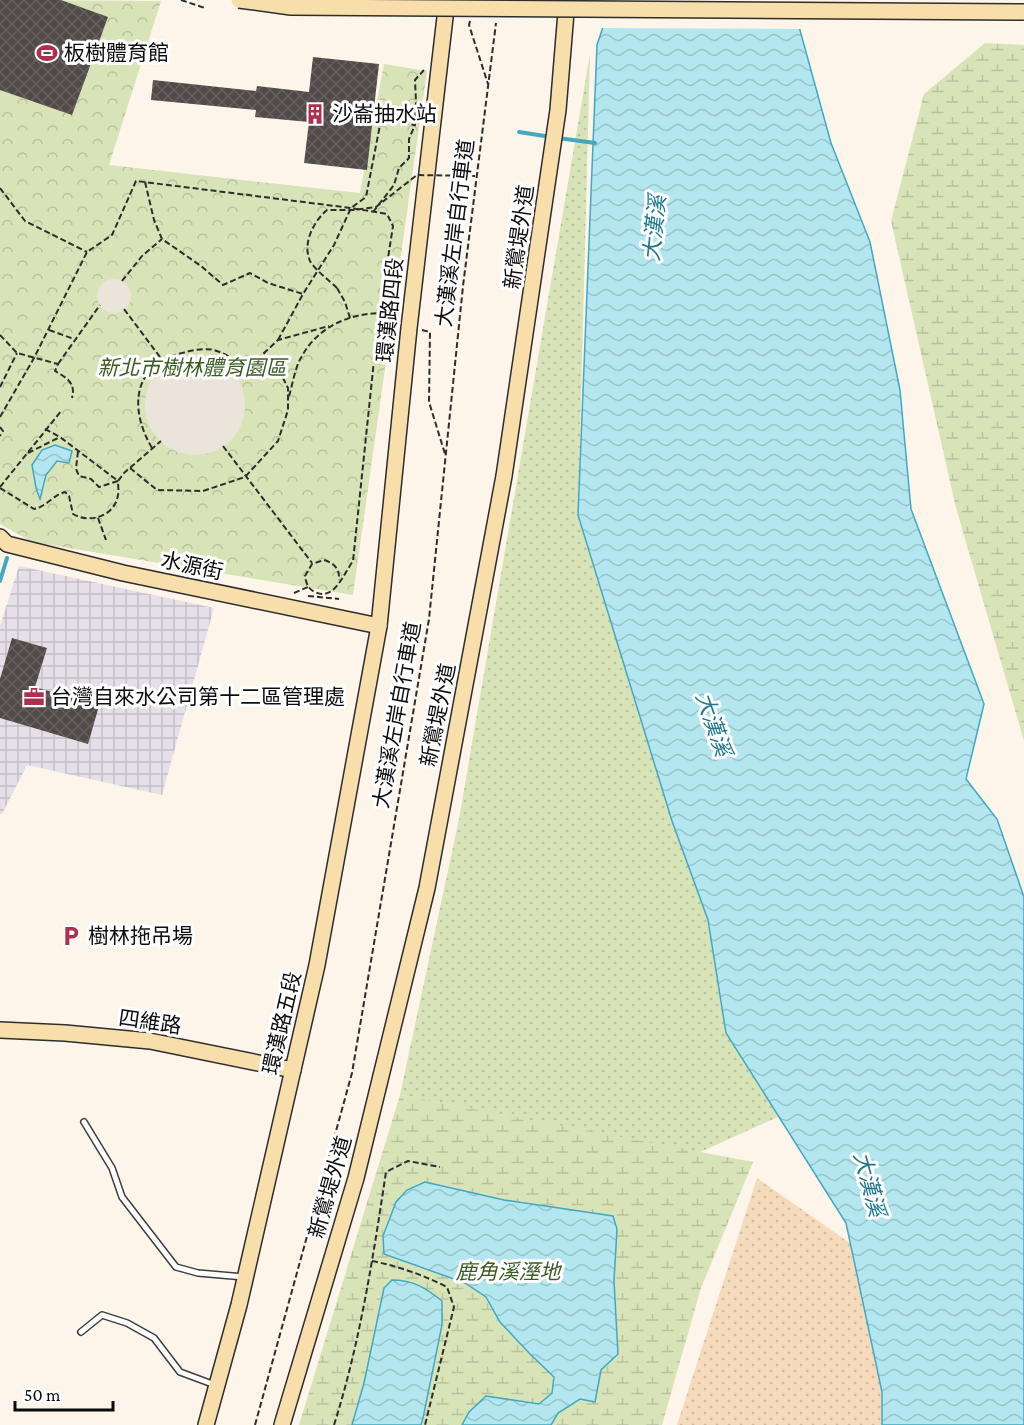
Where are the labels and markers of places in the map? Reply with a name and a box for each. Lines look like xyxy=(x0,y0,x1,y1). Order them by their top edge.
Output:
sports icon: 板樹體育館 xyxy=(35,41,59,65)
place label: 板樹體育館 xyxy=(64,41,169,65)
building icon: 沙崙抽水站 xyxy=(303,102,327,126)
place label: 沙崙抽水站 xyxy=(332,102,437,126)
office icon: 台灣自來水公司第十二區管理處 xyxy=(22,685,46,709)
place label: 台灣自來水公司第十二區管理處 xyxy=(51,685,345,709)
parking icon: 樹林拖吊場 xyxy=(59,924,83,948)
place label: 樹林拖吊場 xyxy=(88,924,193,948)

